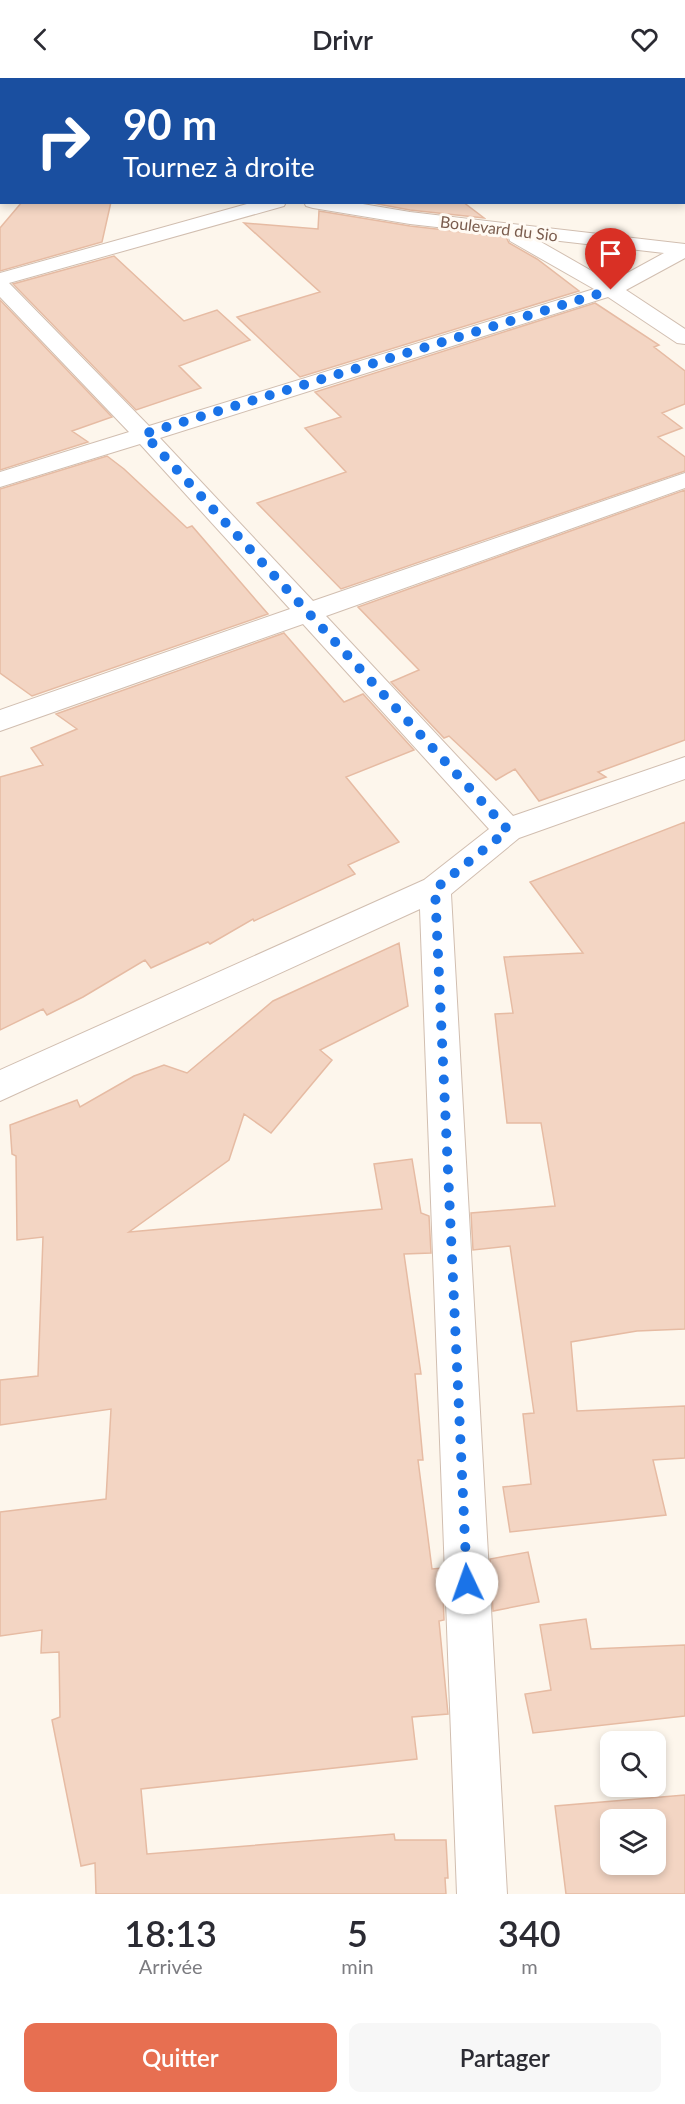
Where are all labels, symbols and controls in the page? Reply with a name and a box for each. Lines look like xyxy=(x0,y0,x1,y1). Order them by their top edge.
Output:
icon: back xyxy=(24,23,57,56)
text: Drivr xyxy=(312,23,373,56)
icon: heart xyxy=(628,23,661,56)
text: 90 m xyxy=(123,99,217,149)
icon: right xyxy=(24,102,102,180)
text: Tournez à droite xyxy=(123,150,315,183)
street label: Boulevard du Sio xyxy=(439,211,559,245)
pin xyxy=(585,228,636,290)
icon: arrive xyxy=(594,237,627,270)
position arrow xyxy=(435,1551,499,1615)
map controls xyxy=(600,1731,666,1875)
button: search xyxy=(600,1731,666,1797)
button: layers xyxy=(600,1809,666,1875)
text: 18:13 xyxy=(124,1911,217,1955)
text: 5 xyxy=(347,1911,368,1955)
text: 340 xyxy=(498,1911,561,1955)
text: Arrivée xyxy=(139,1954,203,1978)
text: min xyxy=(341,1954,374,1978)
text: m xyxy=(521,1954,538,1978)
button: Quitter xyxy=(24,2023,337,2092)
button: Partager xyxy=(349,2023,661,2092)

